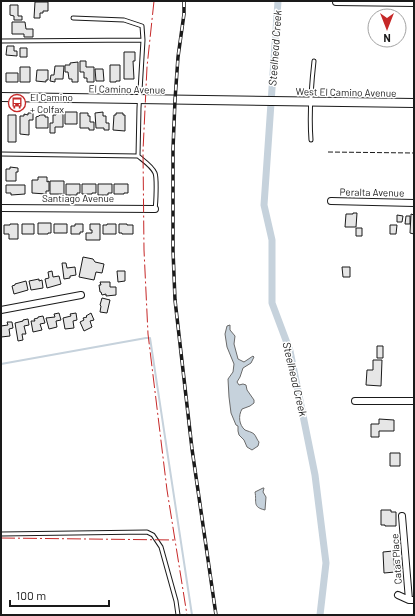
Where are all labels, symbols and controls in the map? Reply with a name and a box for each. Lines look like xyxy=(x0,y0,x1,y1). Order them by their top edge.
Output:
north arrow xyxy=(367,8,407,48)
water label: Steelhead Creek xyxy=(265,9,284,86)
text: N xyxy=(383,32,391,45)
street label: El Camino Avenue xyxy=(88,82,166,96)
street label: West El Camino Avenue xyxy=(295,85,397,99)
place label: El Camino + Colfax xyxy=(30,91,73,115)
bus stop icon: El Camino + Colfax xyxy=(7,93,27,113)
street label: Peralta Avenue xyxy=(340,185,404,199)
street label: Santiago Avenue xyxy=(42,192,114,204)
water label: Steelhead Creek xyxy=(281,340,311,418)
street label: Catas Place xyxy=(388,533,404,585)
scale bar xyxy=(10,582,109,608)
text: 100 m xyxy=(16,588,46,602)

